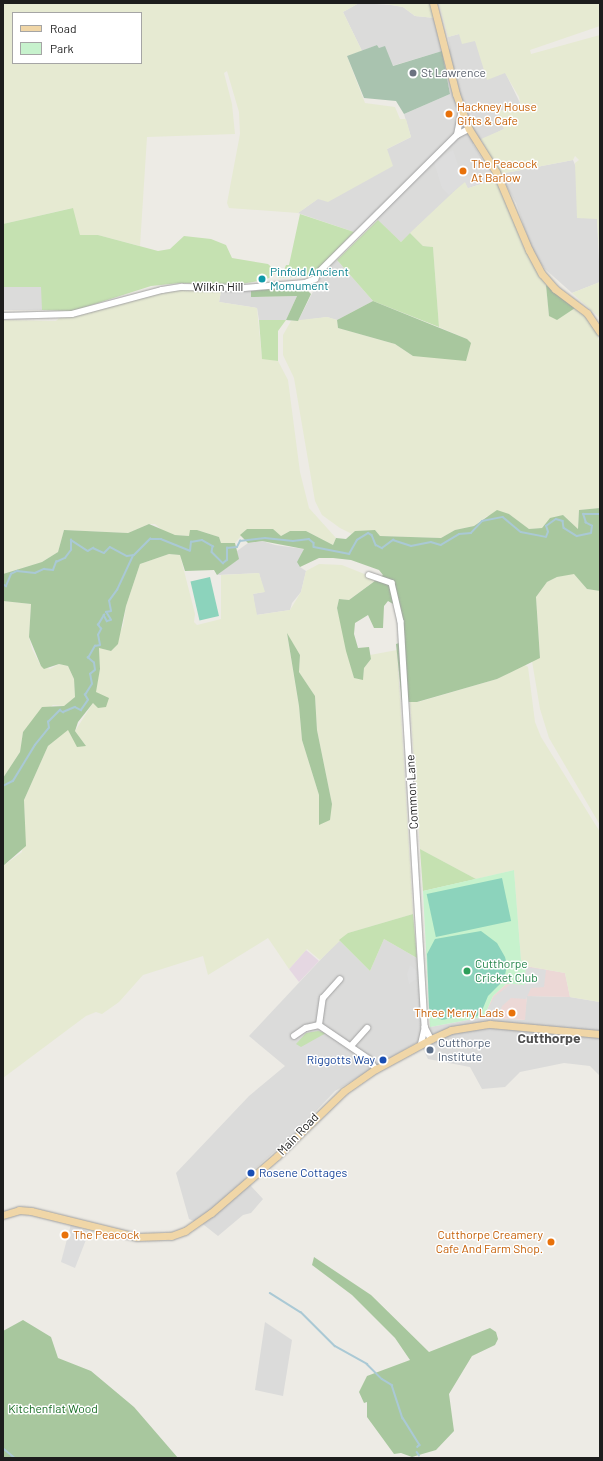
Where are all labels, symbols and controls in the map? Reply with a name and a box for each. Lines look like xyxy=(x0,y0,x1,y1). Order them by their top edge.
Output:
legend xyxy=(12,12,142,64)
text: Road xyxy=(50,21,77,35)
text: Park xyxy=(50,41,74,55)
place label: St Lawrence xyxy=(421,66,486,80)
marker: St Lawrence xyxy=(408,68,418,78)
place label: Hackney House Gifts & Cafe xyxy=(457,100,537,128)
marker: Hackney House Gifts & Cafe xyxy=(444,109,454,119)
place label: The Peacock At Barlow xyxy=(471,157,537,185)
marker: The Peacock At Barlow xyxy=(458,166,468,176)
place label: Pinfold Ancient Momument xyxy=(270,265,349,293)
marker: Pinfold Ancient Momument xyxy=(257,274,267,284)
street label: Wilkin Hill xyxy=(193,280,243,294)
street label: Common Lane xyxy=(403,754,421,830)
place label: Cutthorpe Cricket Club xyxy=(475,957,538,985)
marker: Cutthorpe Cricket Club xyxy=(462,966,472,976)
place label: Three Merry Lads xyxy=(414,1006,504,1020)
marker: Three Merry Lads xyxy=(507,1008,517,1018)
district label: Cutthorpe xyxy=(517,1030,581,1046)
place label: Cutthorpe Institute xyxy=(438,1036,491,1064)
marker: Cutthorpe Institute xyxy=(425,1045,435,1055)
place label: Riggotts Way xyxy=(307,1053,375,1067)
marker: Riggotts Way xyxy=(378,1055,388,1065)
street label: Main Road xyxy=(274,1110,322,1158)
place label: Rosene Cottages xyxy=(259,1166,347,1180)
marker: Rosene Cottages xyxy=(246,1168,256,1178)
place label: The Peacock xyxy=(73,1228,139,1242)
place label: Cutthorpe Creamery Cafe And Farm Shop. xyxy=(436,1228,543,1256)
marker: The Peacock xyxy=(60,1230,70,1240)
marker: Cutthorpe Creamery Cafe And Farm Shop. xyxy=(546,1237,556,1247)
park label: Kitchenflat Wood xyxy=(8,1402,98,1416)

